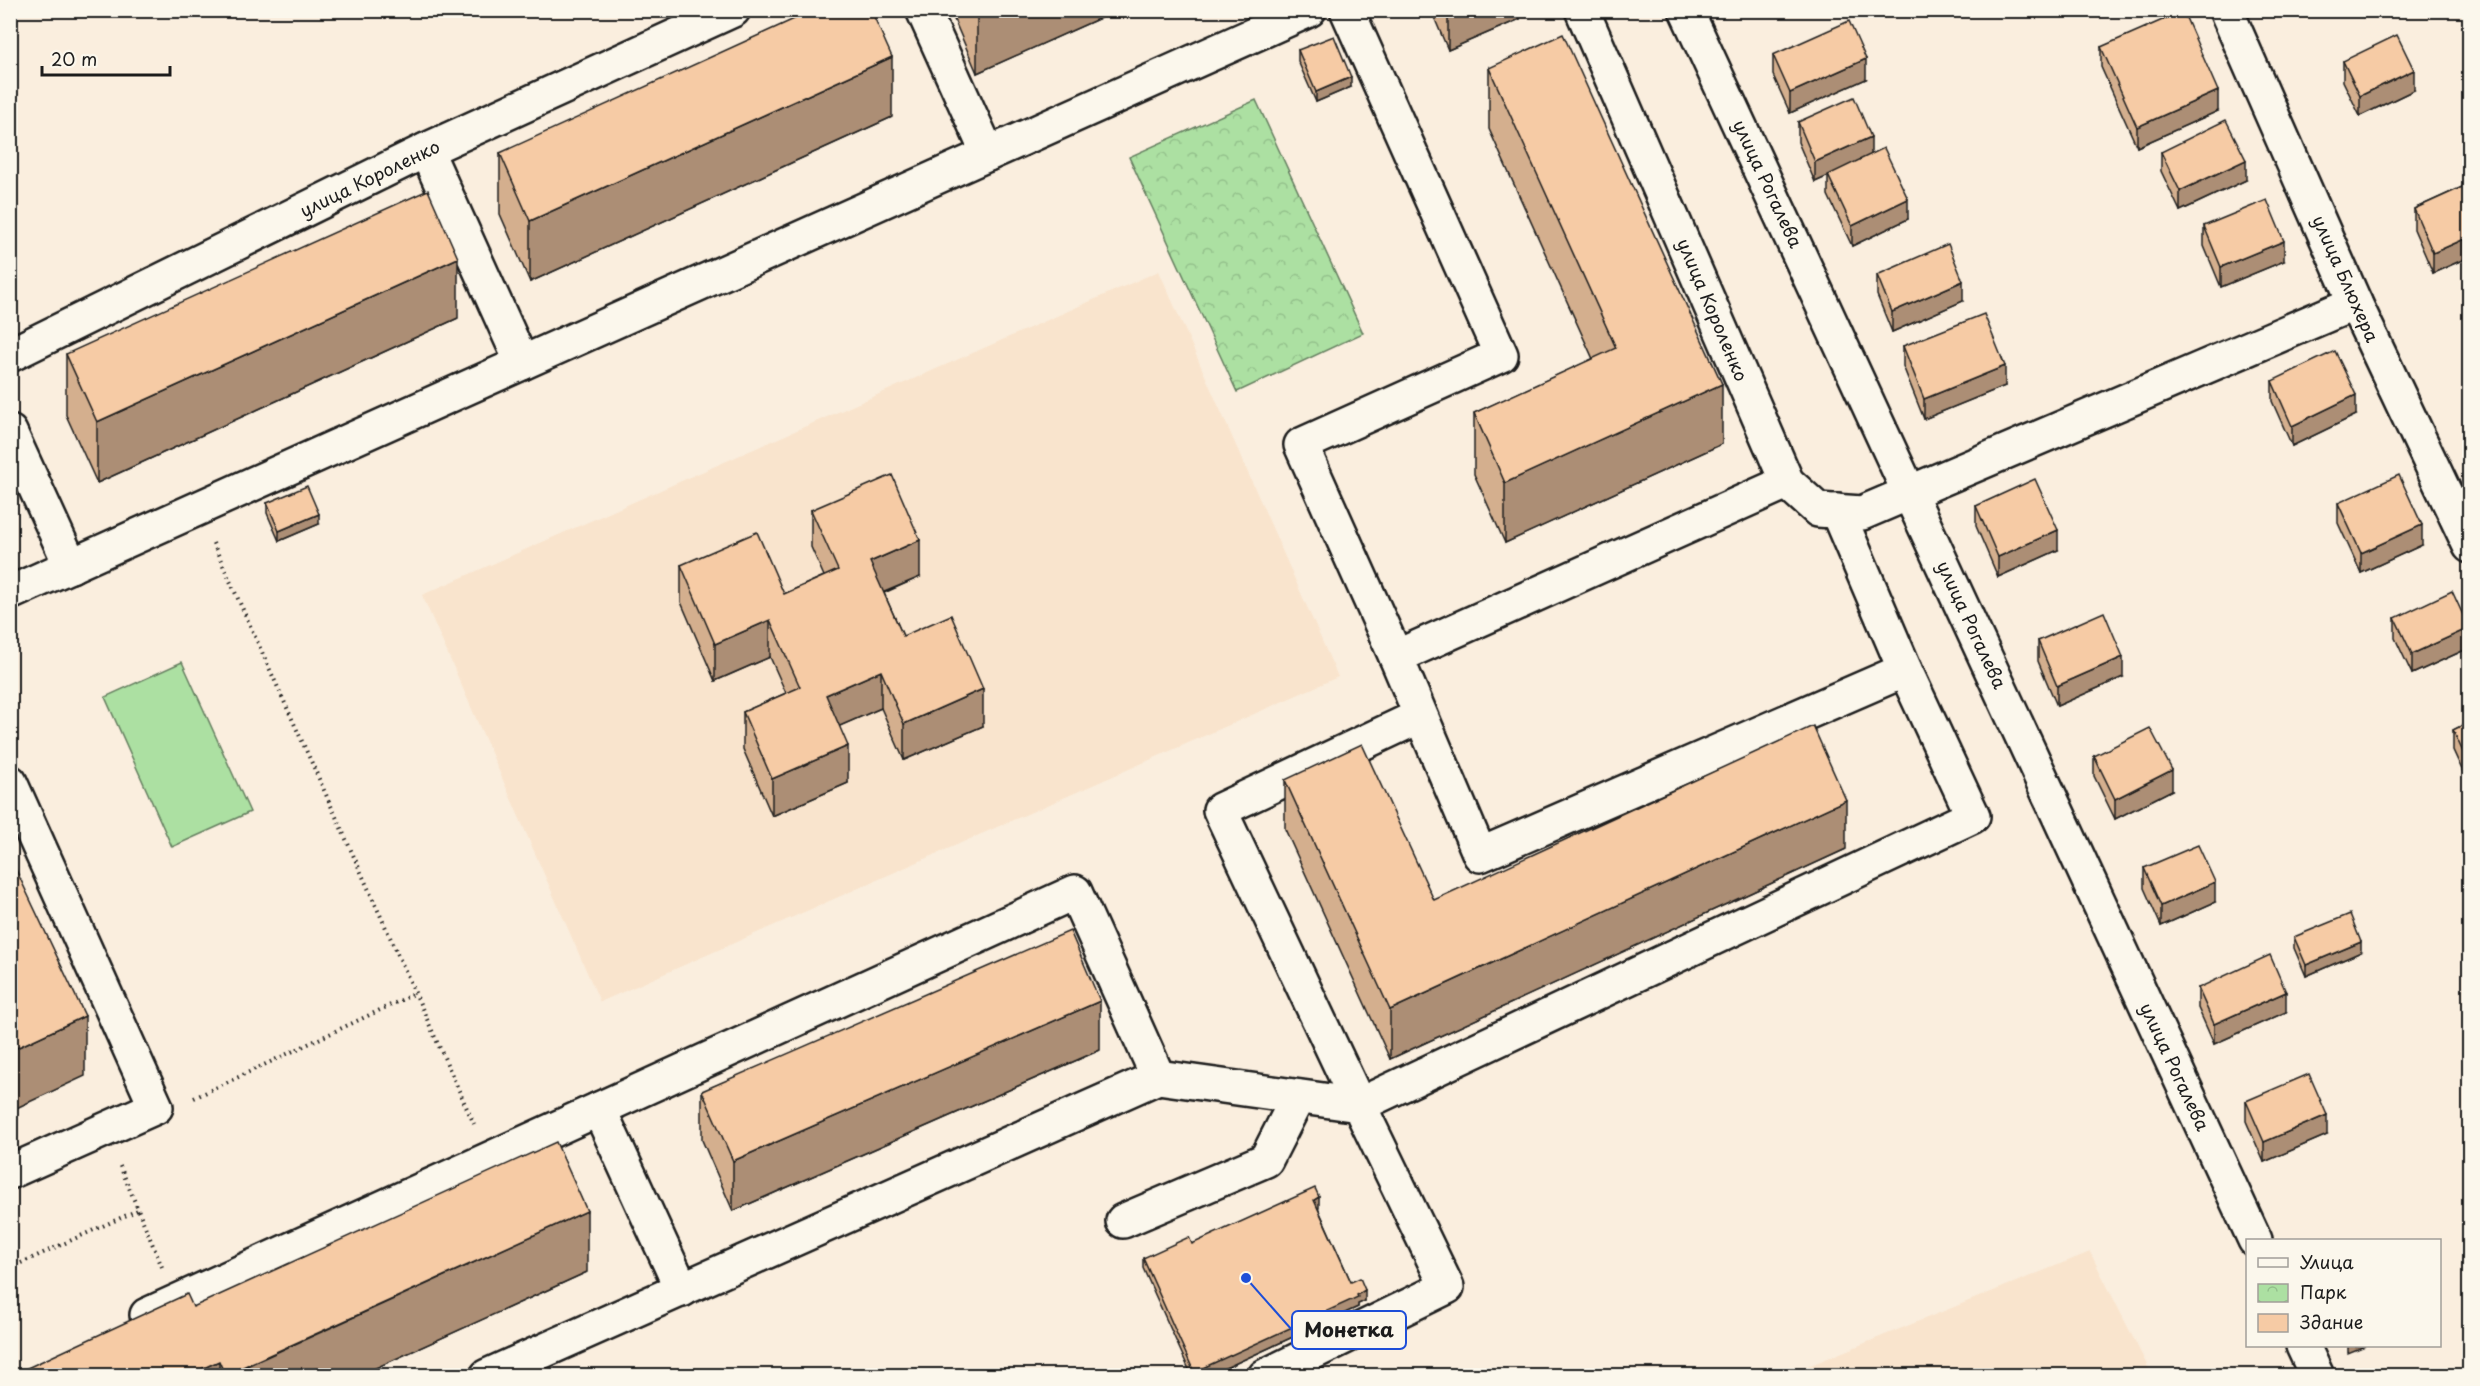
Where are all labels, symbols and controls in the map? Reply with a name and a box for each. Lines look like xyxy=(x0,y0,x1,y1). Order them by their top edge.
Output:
scale bar xyxy=(42,39,170,77)
text: 20 m xyxy=(51,45,97,72)
street label: улица Рогалева xyxy=(1727,115,1810,253)
street label: улица Короленко xyxy=(295,132,444,223)
street label: улица Блюхера xyxy=(2306,211,2387,347)
street label: улица Короленко xyxy=(1671,234,1756,385)
street label: улица Рогалева xyxy=(1931,556,2014,694)
street label: улица Рогалева xyxy=(2134,998,2217,1136)
legend xyxy=(2246,1239,2441,1347)
text: Улица xyxy=(2300,1248,2354,1275)
text: Парк xyxy=(2300,1278,2347,1305)
text: Здание xyxy=(2300,1308,2363,1335)
callout: Монетка xyxy=(1292,1311,1406,1349)
text: Монетка xyxy=(1304,1314,1394,1344)

